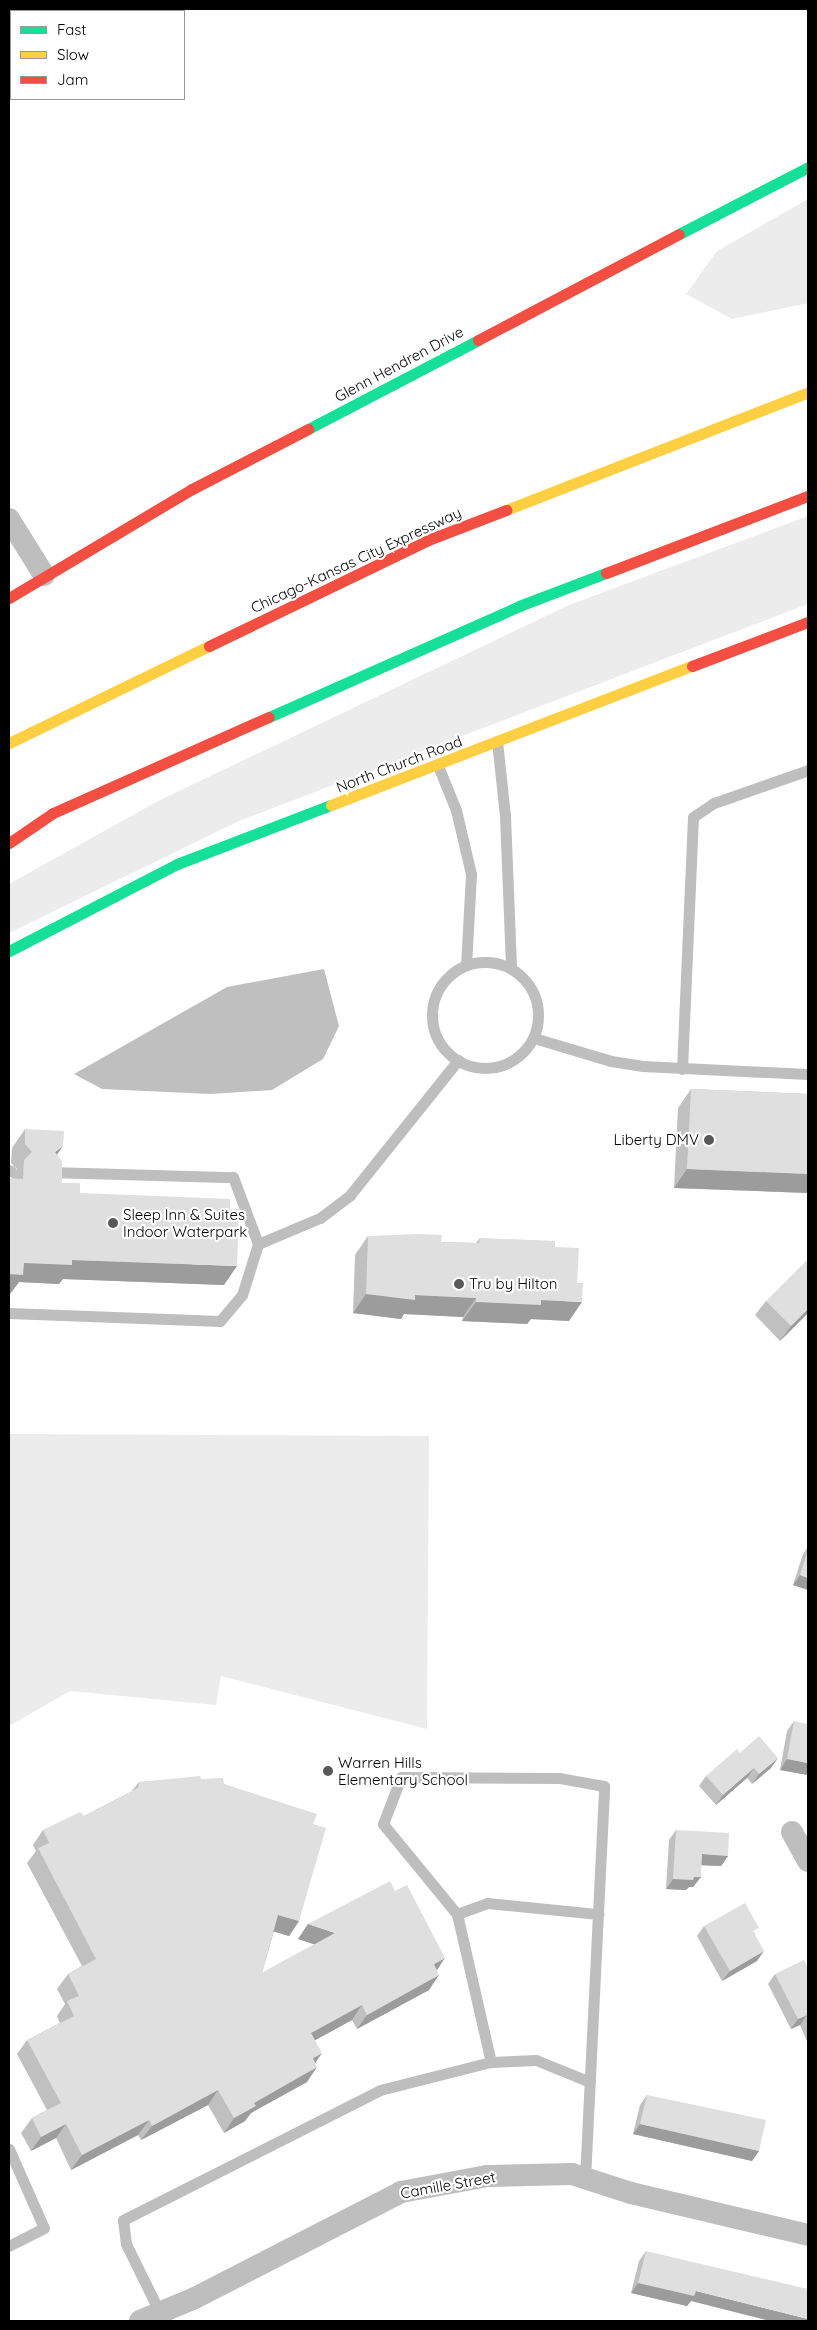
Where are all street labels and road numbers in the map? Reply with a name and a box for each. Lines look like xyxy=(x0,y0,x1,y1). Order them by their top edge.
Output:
street label: Glenn Hendren Drive xyxy=(331,322,467,406)
street label: Chicago-Kansas City Expressway xyxy=(248,503,464,617)
street label: North Church Road xyxy=(334,732,464,796)
street label: Camille Street xyxy=(399,2168,497,2202)

